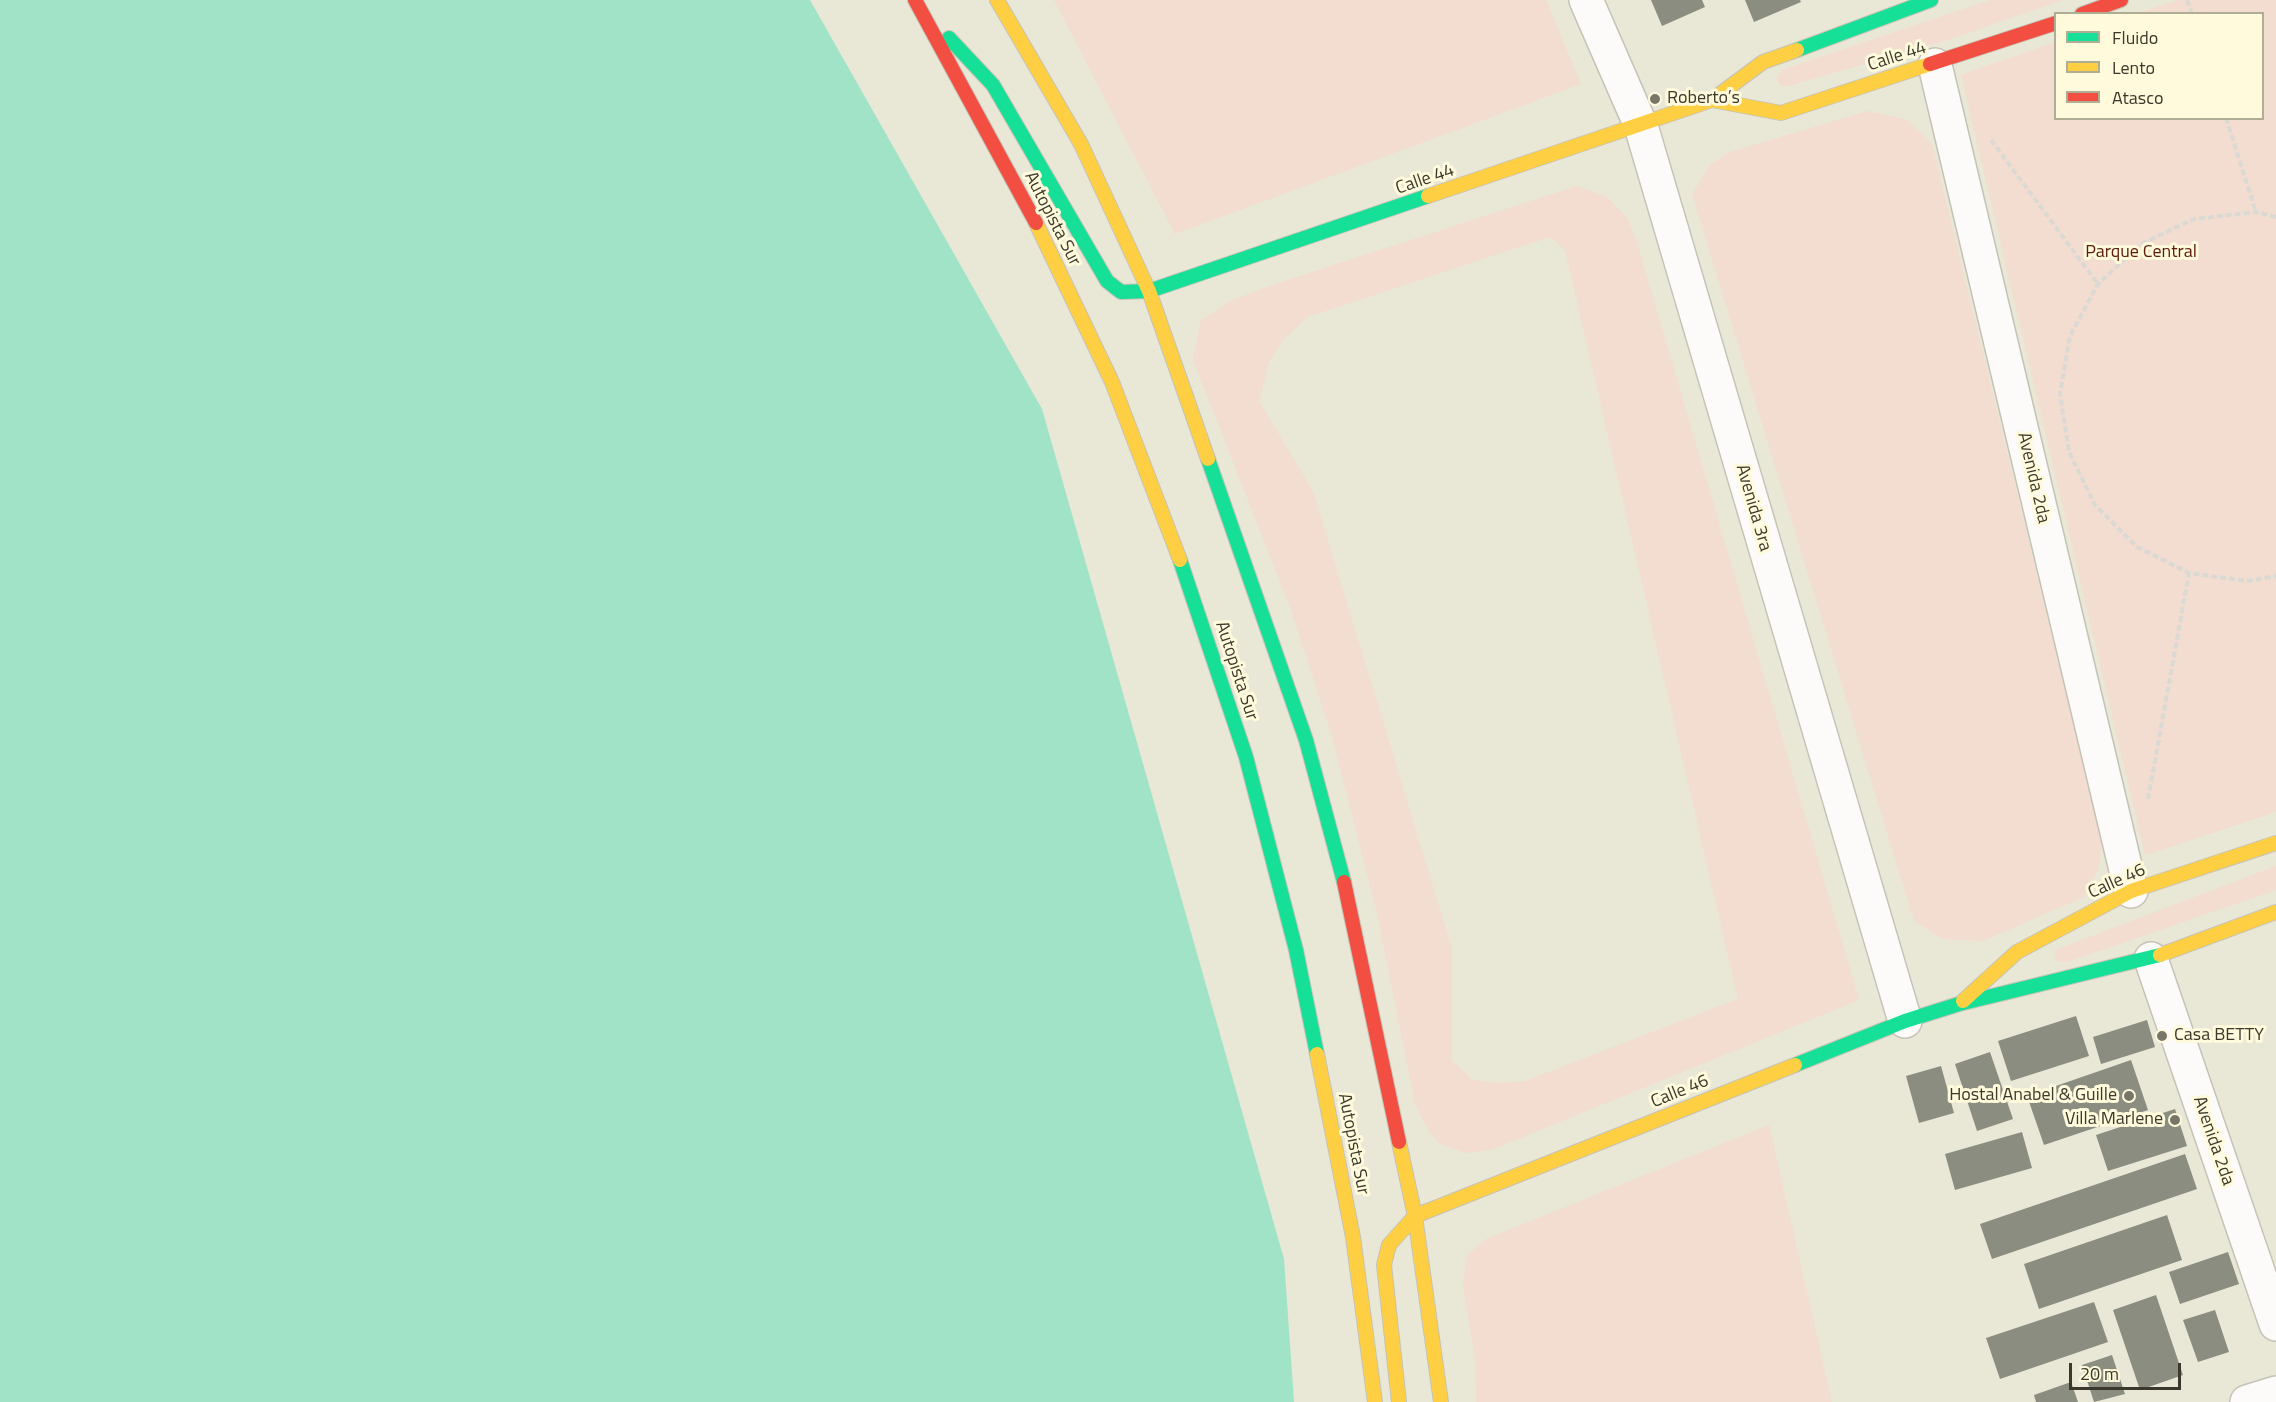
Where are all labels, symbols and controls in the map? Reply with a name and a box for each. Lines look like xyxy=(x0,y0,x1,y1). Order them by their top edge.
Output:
legend xyxy=(2054,12,2264,120)
text: Fluido xyxy=(2112,24,2158,51)
street label: Calle 44 xyxy=(1865,37,1929,77)
text: Lento xyxy=(2112,54,2155,81)
text: Atasco xyxy=(2112,84,2163,111)
place label: Roberto’s xyxy=(1667,88,1740,110)
marker: Roberto’s xyxy=(1648,92,1662,106)
street label: Calle 44 xyxy=(1393,160,1457,200)
street label: Autopista Sur xyxy=(1019,168,1085,270)
park label: Parque Central xyxy=(2085,242,2197,264)
street label: Avenida 2da xyxy=(2012,430,2054,526)
street label: Avenida 3ra xyxy=(1730,462,1776,554)
street label: Autopista Sur xyxy=(1210,619,1262,723)
street label: Calle 46 xyxy=(2085,860,2149,904)
place label: Casa BETTY xyxy=(2174,1025,2264,1047)
marker: Casa BETTY xyxy=(2155,1029,2169,1043)
street label: Calle 46 xyxy=(1648,1071,1712,1113)
place label: Hostal Anabel & Guille xyxy=(1949,1085,2117,1107)
marker: Hostal Anabel & Guille xyxy=(2122,1089,2136,1103)
street label: Autopista Sur xyxy=(1333,1092,1373,1196)
street label: Avenida 2da xyxy=(2188,1094,2238,1188)
place label: Villa Marlene xyxy=(2065,1109,2163,1131)
marker: Villa Marlene xyxy=(2168,1113,2182,1127)
scale bar xyxy=(2072,1351,2184,1389)
text: 20 m xyxy=(2080,1360,2119,1387)

